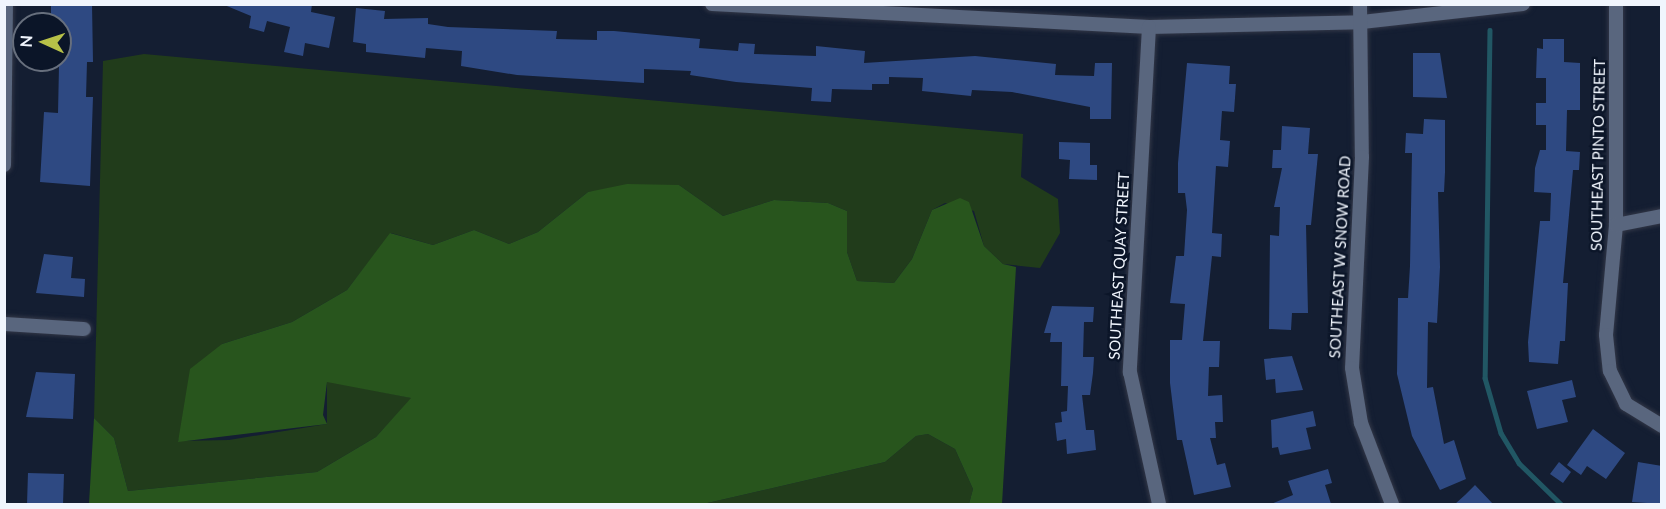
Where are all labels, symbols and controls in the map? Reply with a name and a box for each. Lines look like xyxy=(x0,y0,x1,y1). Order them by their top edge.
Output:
north arrow xyxy=(12,12,72,72)
text: N xyxy=(16,34,35,48)
street label: SOUTHEAST PINTO STREET xyxy=(1587,59,1609,251)
street label: SOUTHEAST W SNOW ROAD xyxy=(1326,155,1354,359)
street label: SOUTHEAST QUAY STREET xyxy=(1105,171,1133,361)

